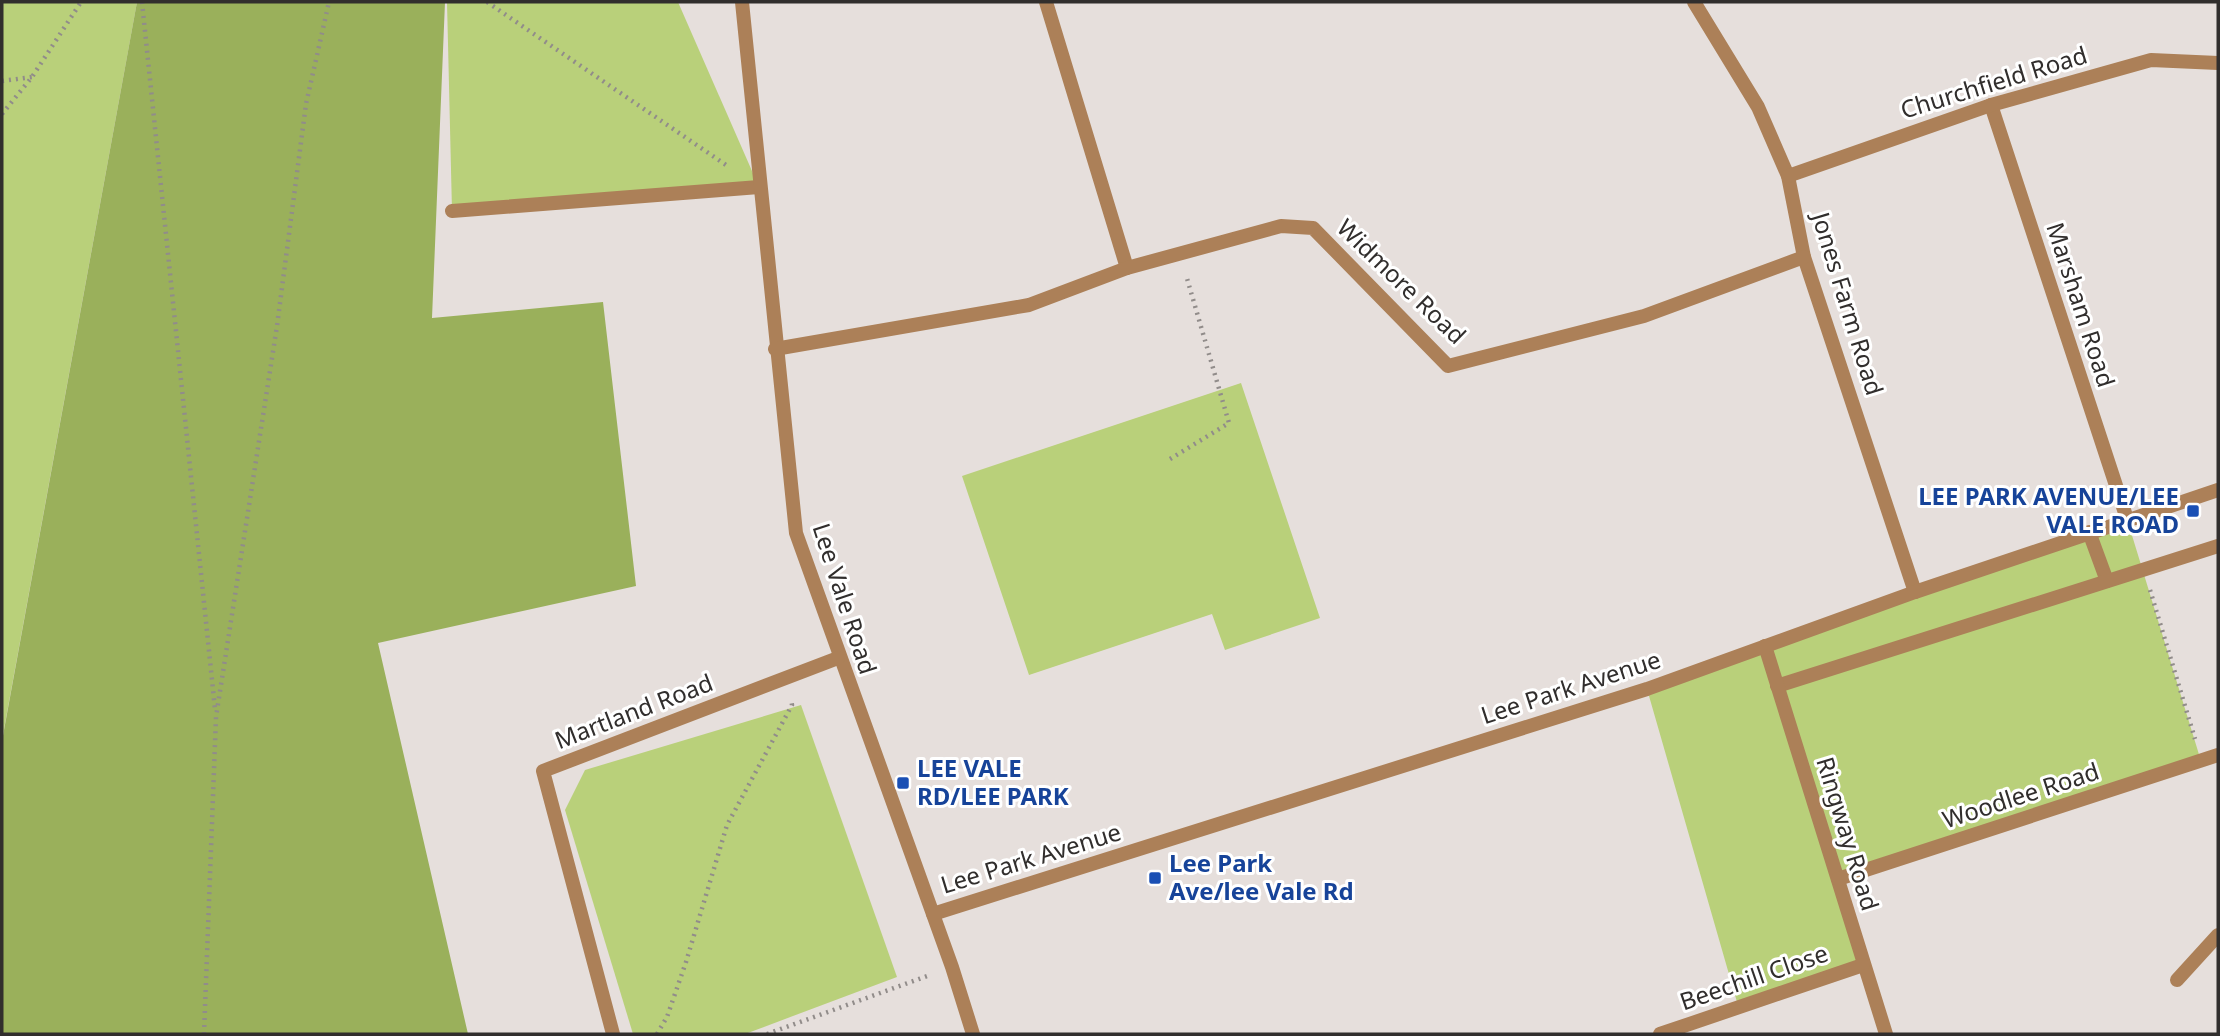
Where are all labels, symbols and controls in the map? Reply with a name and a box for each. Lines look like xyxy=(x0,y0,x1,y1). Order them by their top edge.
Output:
street label: Churchfield Road xyxy=(1896,38,2091,126)
street label: Jones Farm Road xyxy=(1804,206,1892,399)
street label: Widmore Road xyxy=(1330,211,1474,351)
street label: Marsham Road xyxy=(2039,218,2124,391)
place label: LEE PARK AVENUE/LEE VALE ROAD xyxy=(1918,479,2179,540)
marker: LEE PARK AVENUE/LEE VALE ROAD xyxy=(2185,503,2201,519)
street label: Lee Vale Road xyxy=(805,519,885,678)
street label: Lee Park Avenue xyxy=(1476,642,1665,731)
street label: Martland Road xyxy=(550,665,717,756)
place label: LEE VALE RD/LEE PARK xyxy=(917,751,1069,812)
street label: Ringway Road xyxy=(1809,753,1887,915)
street label: Woodlee Road xyxy=(1938,754,2103,835)
marker: LEE VALE RD/LEE PARK xyxy=(895,775,911,791)
street label: Lee Park Avenue xyxy=(936,814,1125,901)
place label: Lee Park Ave/lee Vale Rd xyxy=(1169,846,1354,907)
marker: Lee Park Ave/lee Vale Rd xyxy=(1147,870,1163,886)
street label: Beechill Close xyxy=(1675,936,1832,1017)

